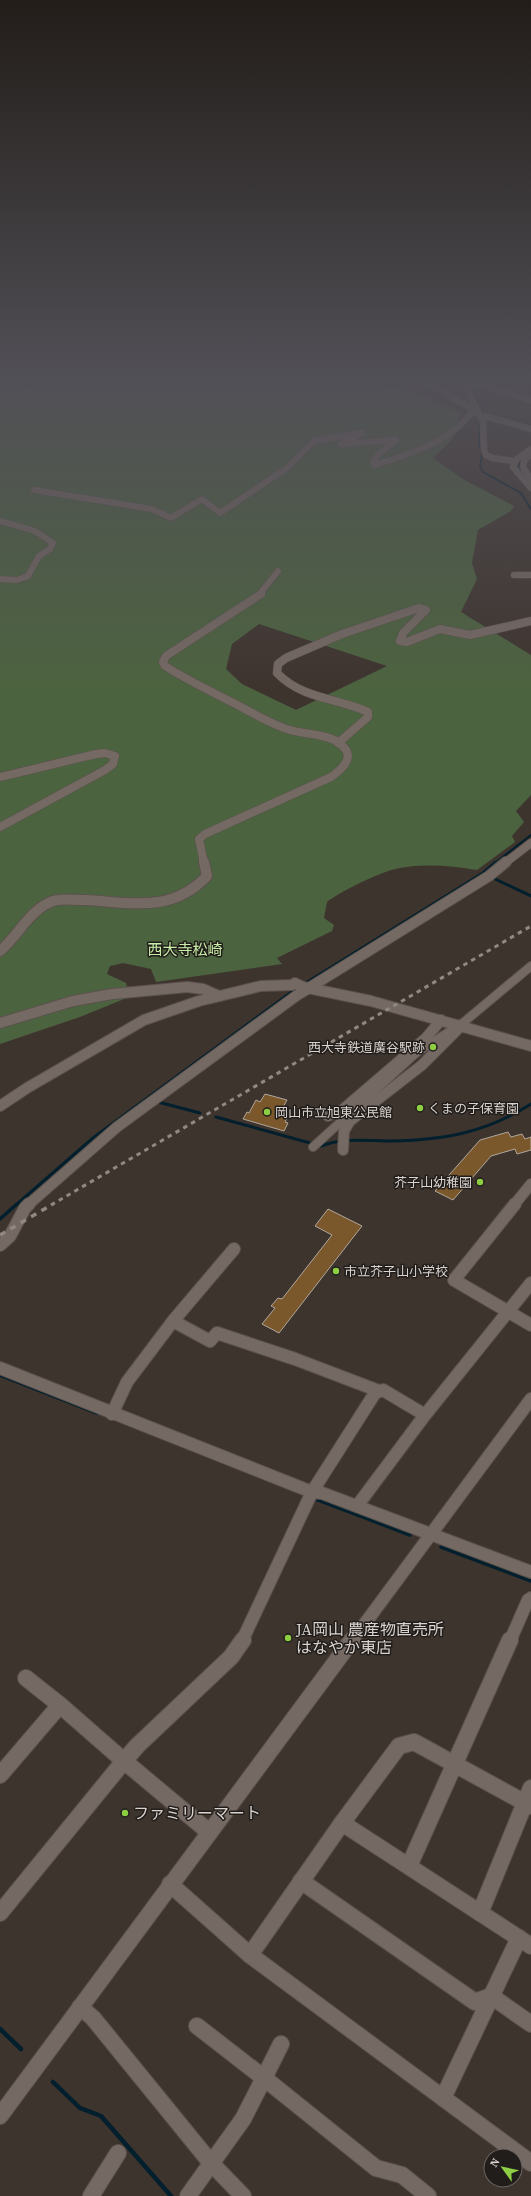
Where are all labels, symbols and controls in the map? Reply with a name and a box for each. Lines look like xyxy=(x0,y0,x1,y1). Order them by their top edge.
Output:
district label: 西大寺松崎 xyxy=(147,939,223,960)
place label: 西大寺鉄道廣谷駅跡 xyxy=(308,1039,425,1056)
marker: 西大寺鉄道廣谷駅跡 xyxy=(428,1042,438,1052)
place label: くまの子保育園 xyxy=(428,1100,519,1117)
marker: くまの子保育園 xyxy=(415,1103,425,1113)
place label: 岡山市立旭東公民館 xyxy=(275,1104,392,1121)
marker: 岡山市立旭東公民館 xyxy=(262,1107,272,1117)
place label: 芥子山幼稚園 xyxy=(394,1174,472,1191)
marker: 芥子山幼稚園 xyxy=(475,1177,485,1187)
place label: 市立芥子山小学校 xyxy=(344,1263,448,1280)
marker: 市立芥子山小学校 xyxy=(331,1266,341,1276)
place label: JA岡山 農産物直売所 はなやか東店 xyxy=(295,1618,444,1658)
marker: JA岡山 農産物直売所 はなやか東店 xyxy=(283,1633,293,1643)
place label: ファミリーマート xyxy=(133,1802,261,1824)
marker: ファミリーマート xyxy=(120,1808,130,1818)
north arrow xyxy=(483,2148,523,2188)
text: N xyxy=(487,2155,504,2170)

